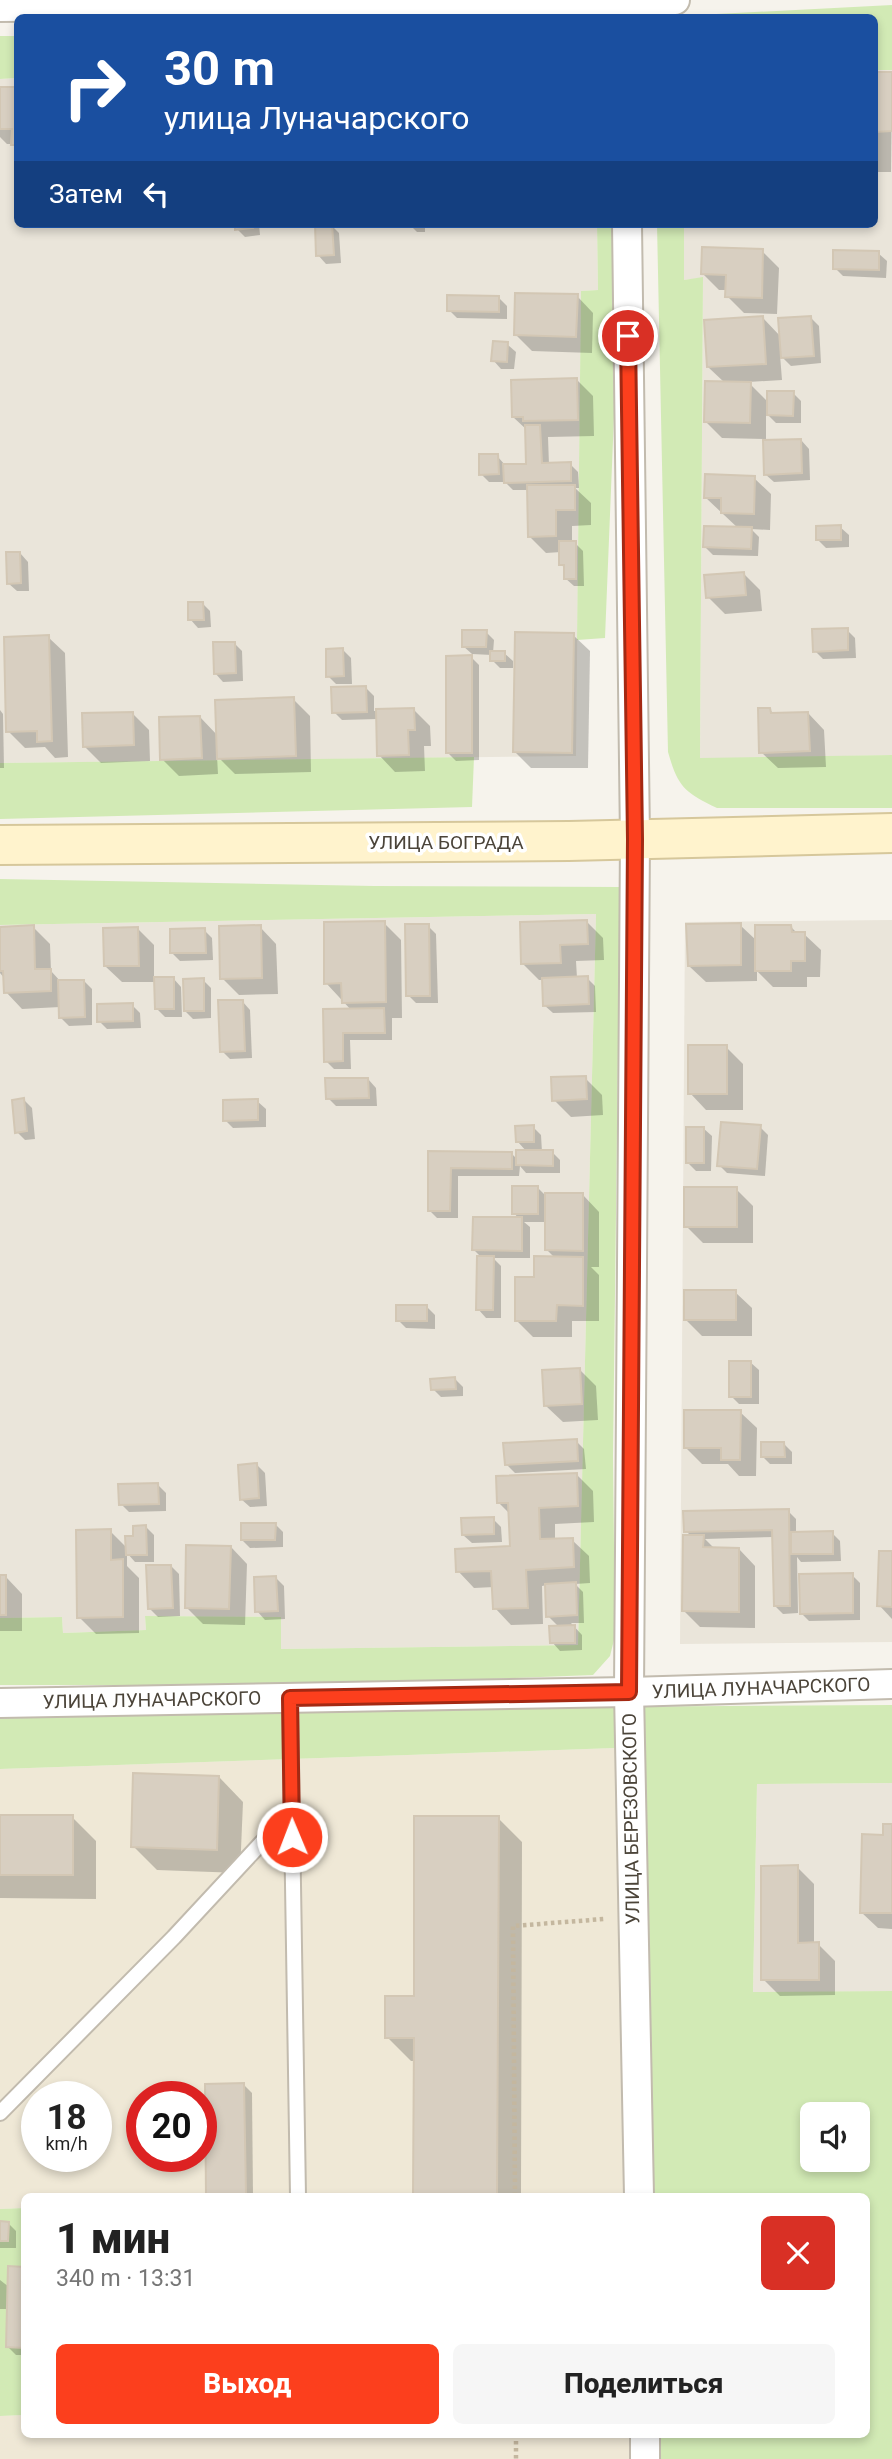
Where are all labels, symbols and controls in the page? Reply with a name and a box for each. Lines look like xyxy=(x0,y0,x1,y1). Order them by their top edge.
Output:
text: 30 m xyxy=(164,40,275,97)
icon: right xyxy=(49,42,140,133)
text: улица Луначарского xyxy=(164,99,470,137)
icon: left xyxy=(137,175,175,213)
text: Затем xyxy=(49,179,123,209)
pin xyxy=(598,306,658,366)
icon: arrive xyxy=(609,317,647,355)
street label: УЛИЦА БОГРАДА xyxy=(368,831,524,854)
street label: УЛИЦА ЛУНАЧАРСКОГО xyxy=(651,1673,871,1703)
street label: УЛИЦА ЛУНАЧАРСКОГО xyxy=(43,1687,261,1713)
street label: УЛИЦА БЕРЕЗОВСКОГО xyxy=(618,1713,644,1925)
position arrow xyxy=(255,1800,329,1874)
speed limit sign: 20 xyxy=(126,2081,217,2172)
text: 18 xyxy=(46,2097,87,2138)
map controls xyxy=(800,2102,870,2172)
button: sound xyxy=(800,2102,870,2172)
text: km/h xyxy=(45,2133,88,2154)
text: 1 мин xyxy=(56,2214,170,2263)
button: close xyxy=(761,2216,835,2290)
text: 340 m · 13:31 xyxy=(56,2265,195,2292)
button: Выход xyxy=(56,2344,439,2424)
button: Поделиться xyxy=(453,2344,835,2424)

